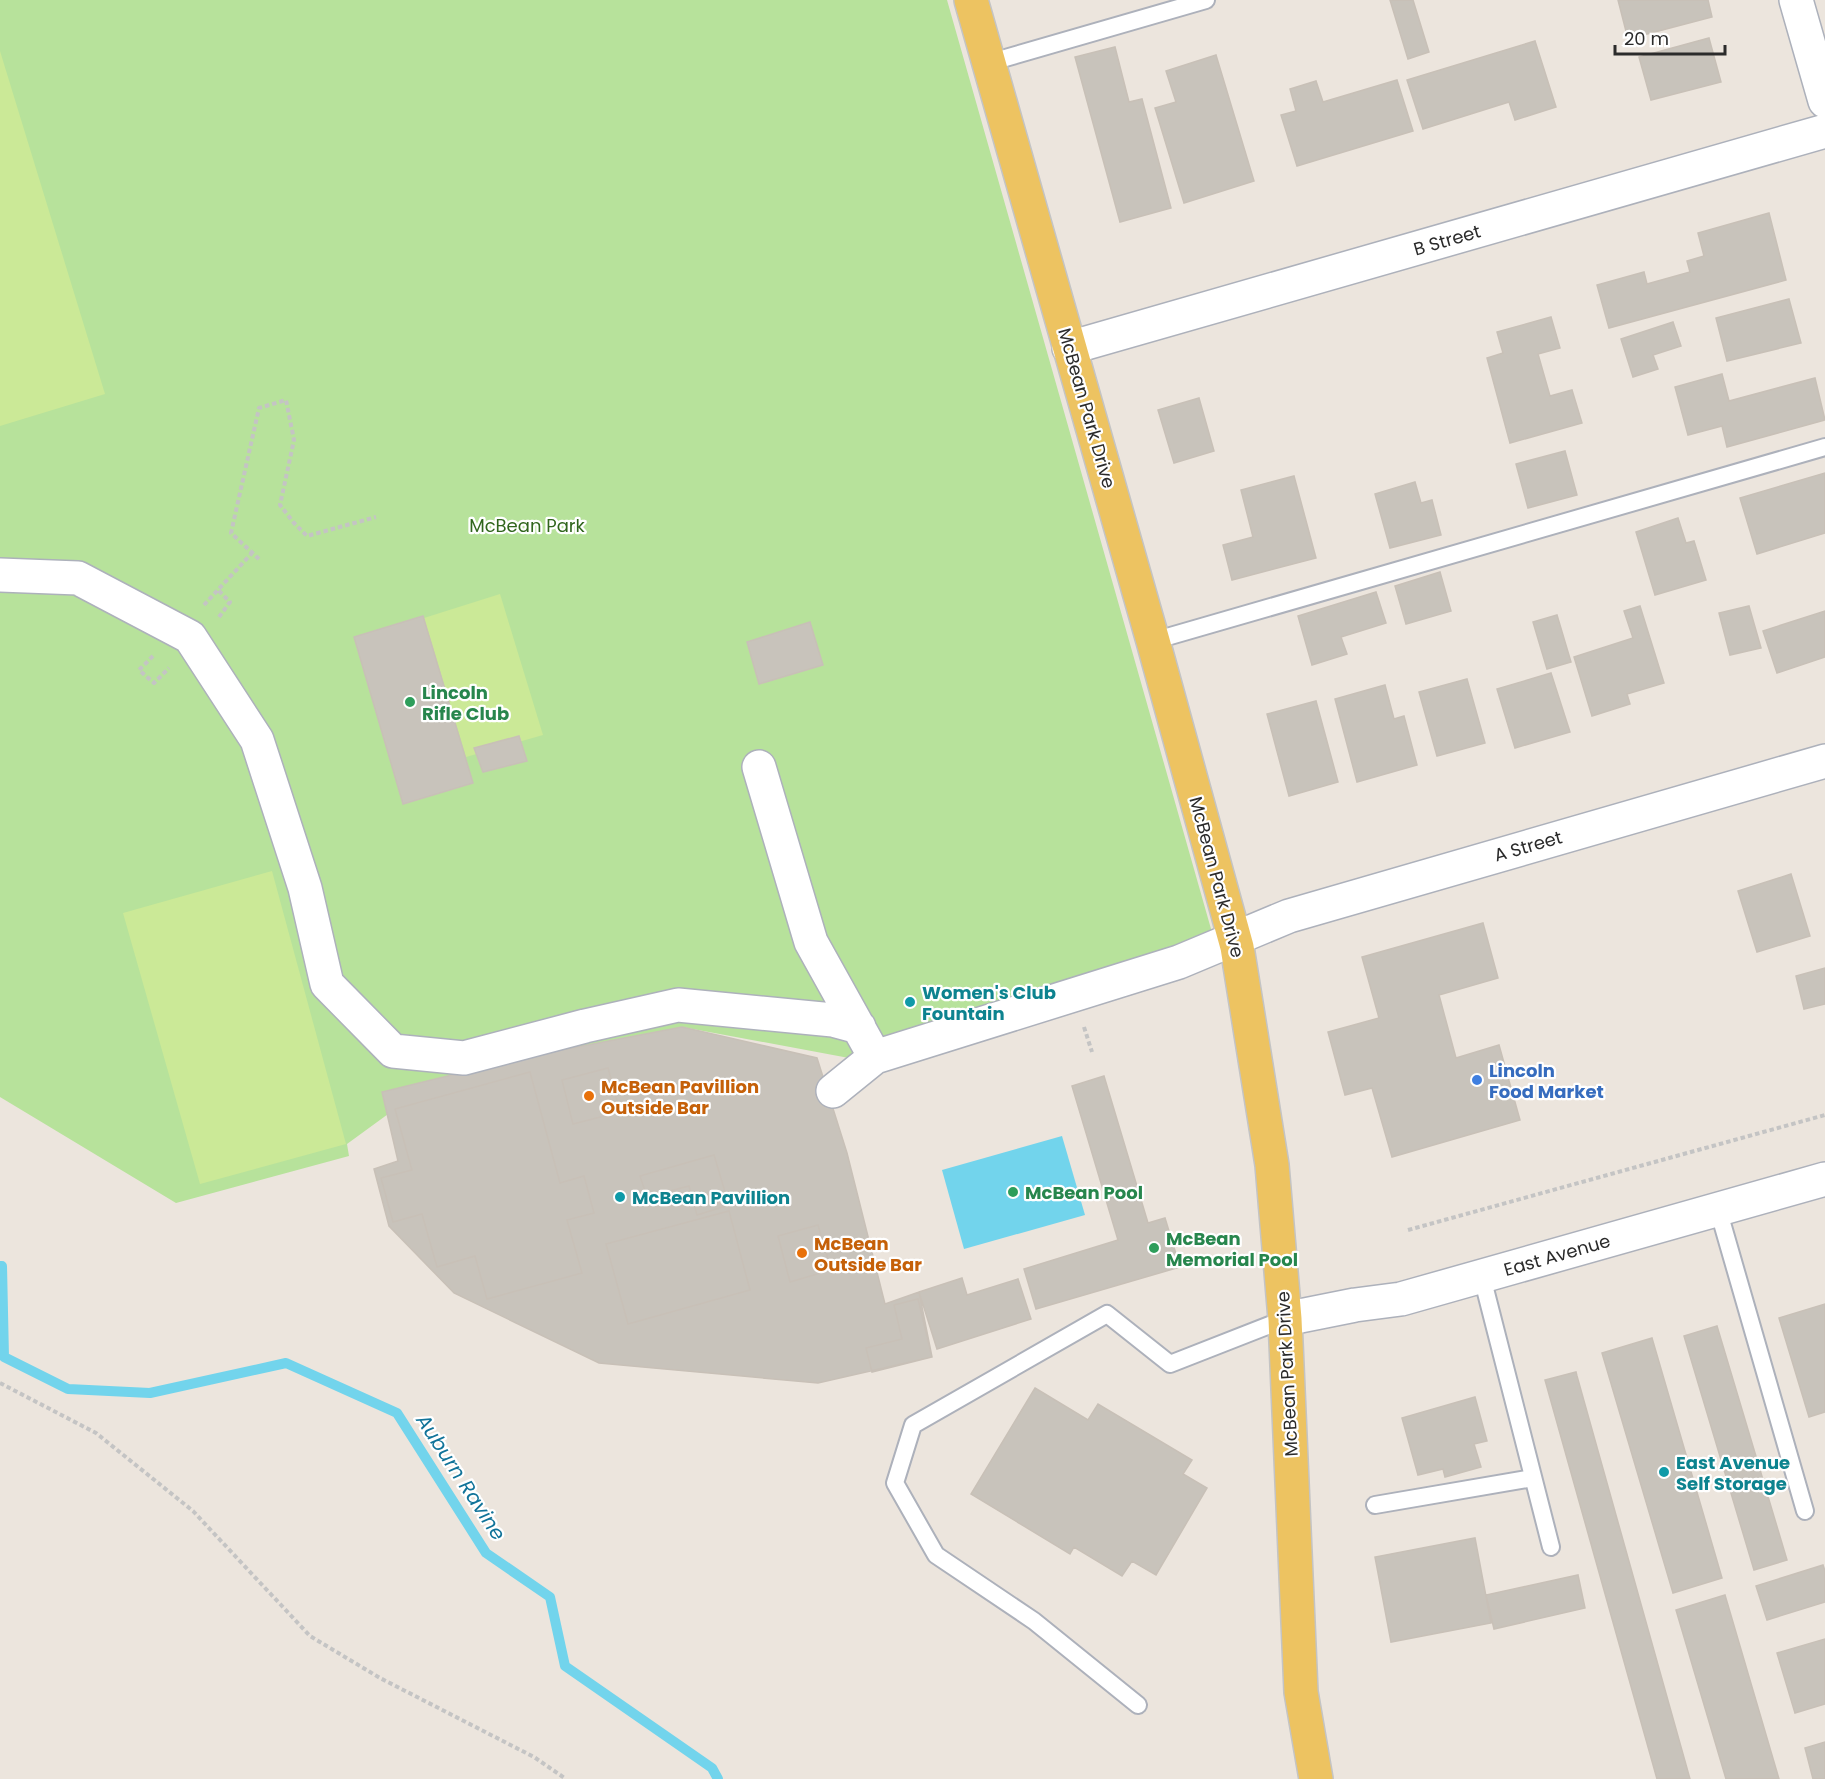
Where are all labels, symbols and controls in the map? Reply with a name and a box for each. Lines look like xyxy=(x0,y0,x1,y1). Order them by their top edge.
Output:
scale bar xyxy=(1615,18,1724,56)
text: 20 m xyxy=(1624,26,1669,51)
street label: B Street xyxy=(1411,219,1483,261)
street label: McBean Park Drive xyxy=(1052,325,1122,491)
park label: McBean Park xyxy=(469,513,586,538)
place label: Lincoln Rifle Club xyxy=(422,680,509,726)
marker: Lincoln Rifle Club xyxy=(403,695,417,709)
street label: McBean Park Drive xyxy=(1183,794,1251,960)
street label: A Street xyxy=(1491,824,1565,868)
place label: Women's Club Fountain xyxy=(922,980,1056,1026)
marker: Women's Club Fountain xyxy=(903,995,917,1009)
place label: Lincoln Food Market xyxy=(1489,1058,1604,1104)
marker: Lincoln Food Market xyxy=(1470,1073,1484,1087)
place label: McBean Pavillion Outside Bar xyxy=(601,1074,759,1120)
marker: McBean Pavillion Outside Bar xyxy=(582,1089,596,1103)
place label: McBean Pool xyxy=(1025,1180,1143,1205)
place label: McBean Pavillion xyxy=(632,1185,790,1210)
marker: McBean Pool xyxy=(1006,1185,1020,1199)
marker: McBean Pavillion xyxy=(613,1190,627,1204)
place label: McBean Memorial Pool xyxy=(1166,1226,1298,1272)
street label: East Avenue xyxy=(1501,1228,1613,1282)
place label: McBean Outside Bar xyxy=(814,1231,922,1277)
marker: McBean Memorial Pool xyxy=(1147,1241,1161,1255)
marker: McBean Outside Bar xyxy=(795,1246,809,1260)
street label: McBean Park Drive xyxy=(1270,1291,1304,1457)
water label: Auburn Ravine xyxy=(409,1407,512,1546)
place label: East Avenue Self Storage xyxy=(1676,1450,1790,1496)
marker: East Avenue Self Storage xyxy=(1657,1465,1671,1479)

